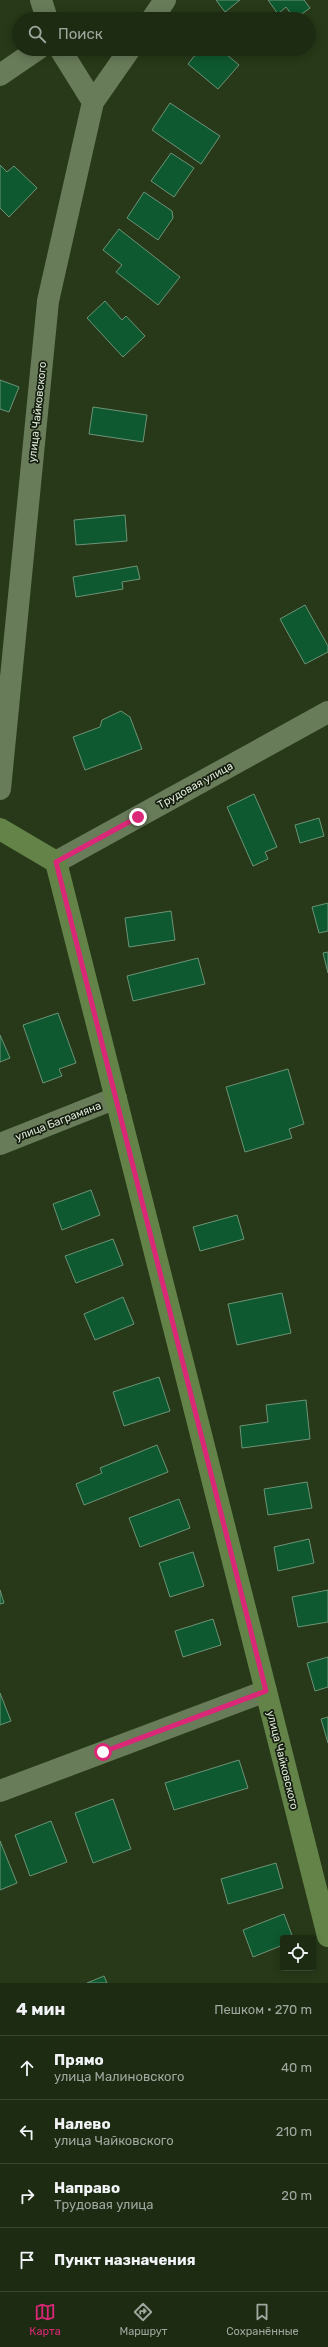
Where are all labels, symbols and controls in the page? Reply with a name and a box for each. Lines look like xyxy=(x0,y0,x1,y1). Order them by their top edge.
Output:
search box xyxy=(12,12,316,56)
icon: search xyxy=(26,23,48,45)
text: Поиск xyxy=(58,25,103,43)
street label: улица Чайковского xyxy=(26,361,49,463)
street label: Трудовая улица xyxy=(155,759,235,812)
route end xyxy=(129,808,147,826)
street label: улица Баграмяна xyxy=(13,1099,103,1144)
street label: улица Чайковского xyxy=(264,1709,301,1811)
route start xyxy=(94,1743,112,1761)
map controls xyxy=(280,1935,316,1971)
button: locate xyxy=(280,1935,316,1971)
text: 4 мин xyxy=(16,1999,65,2019)
text: Пешком · 270 m xyxy=(214,2002,312,2017)
text: Прямо xyxy=(54,2051,104,2069)
icon: ahead xyxy=(16,2057,38,2079)
text: 40 m xyxy=(281,2060,312,2075)
text: улица Малиновского xyxy=(54,2069,184,2084)
text: Налево xyxy=(54,2115,111,2133)
icon: left xyxy=(16,2121,38,2143)
text: 210 m xyxy=(276,2124,312,2139)
text: улица Чайковского xyxy=(54,2133,174,2148)
text: Направо xyxy=(54,2179,120,2197)
icon: right xyxy=(16,2185,38,2207)
text: 20 m xyxy=(281,2188,312,2203)
text: Трудовая улица xyxy=(54,2197,154,2212)
icon: arrive xyxy=(16,2249,38,2271)
text: Пункт назначения xyxy=(54,2251,196,2269)
tab: Карта xyxy=(29,2301,61,2338)
tab: Маршрут xyxy=(119,2301,167,2338)
tab: Сохранённые xyxy=(226,2301,299,2338)

